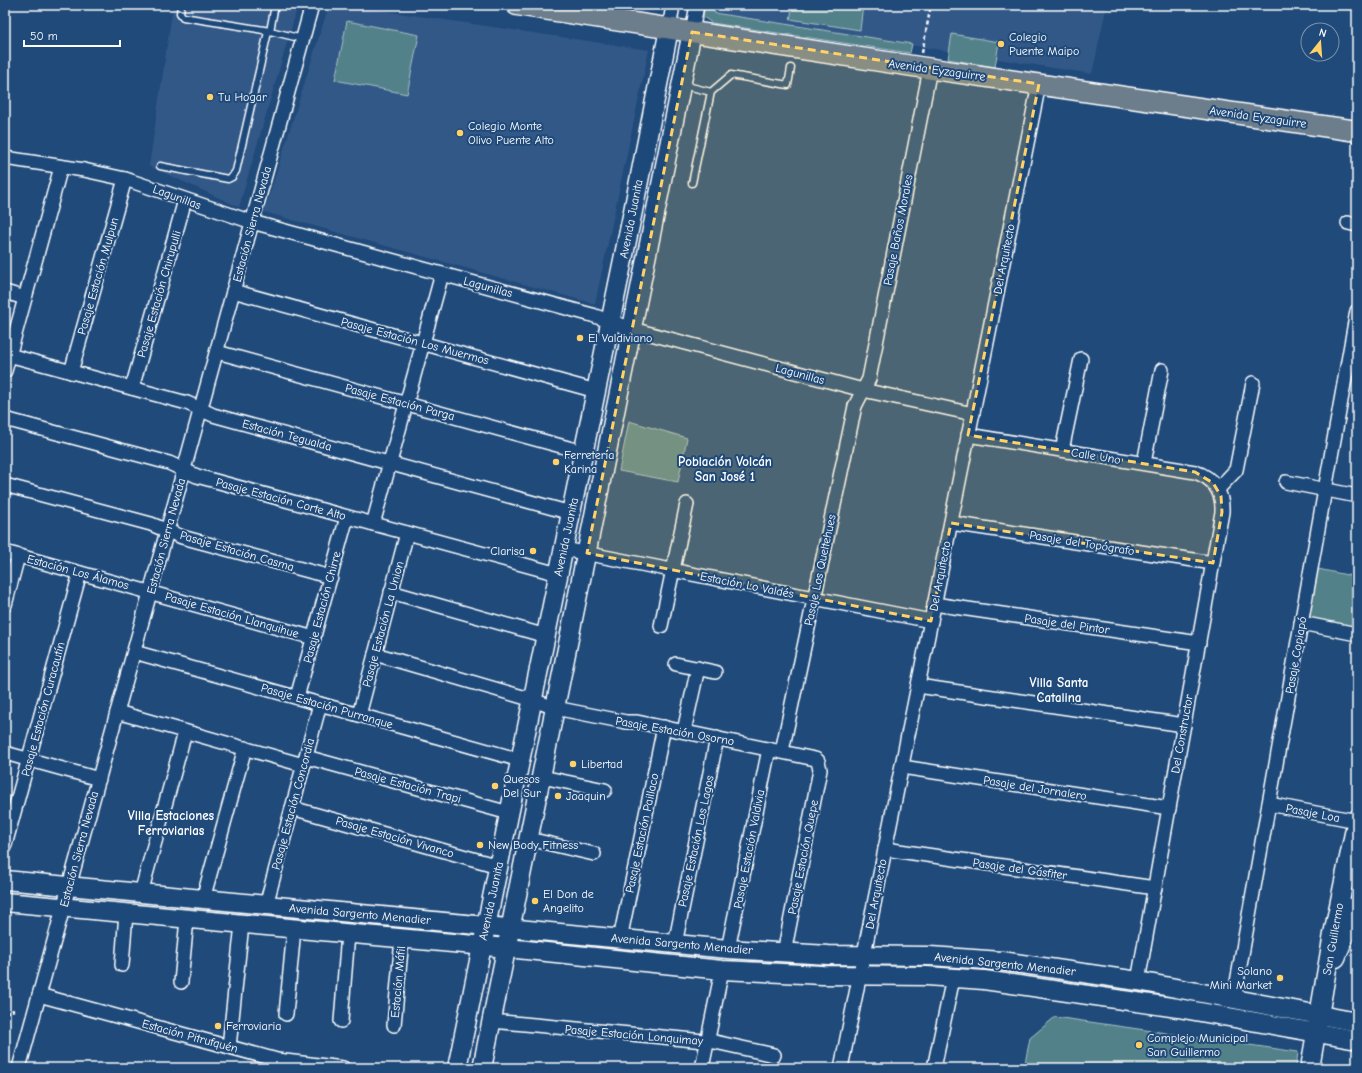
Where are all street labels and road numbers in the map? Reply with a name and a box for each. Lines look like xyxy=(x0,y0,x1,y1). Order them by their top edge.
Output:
street label: Avenida Eyzaguirre xyxy=(888,56,986,84)
street label: Avenida Eyzaguirre xyxy=(1209,103,1307,131)
street label: Estación Sierra Nevada xyxy=(230,165,274,283)
street label: Pasaje Baños Morales xyxy=(880,173,916,287)
street label: Avenida Juanita xyxy=(616,178,646,260)
street label: Lagunillas xyxy=(151,182,203,212)
street label: Pasaje Estación Mulpun xyxy=(75,216,121,336)
street label: Del Arquitecto xyxy=(990,223,1018,295)
street label: Pasaje Estación Chirupulli xyxy=(134,229,184,359)
street label: Lagunillas xyxy=(462,274,514,300)
street label: Pasaje Estación Los Muermos xyxy=(339,314,491,368)
street label: Lagunillas xyxy=(774,361,826,387)
street label: Pasaje Estación Parga xyxy=(344,381,456,423)
street label: Estación Tegualda xyxy=(241,416,333,454)
street label: Calle Uno xyxy=(1070,445,1122,467)
street label: Pasaje Estación Corte Alto xyxy=(214,475,348,523)
street label: Estación Sierra Nevada xyxy=(144,477,188,595)
street label: Avenida Juanita xyxy=(551,496,581,578)
street label: Pasaje Los Queltehues xyxy=(801,513,839,627)
street label: Pasaje Estación Casma xyxy=(178,528,296,574)
street label: Pasaje del Topógrafo xyxy=(1028,528,1136,558)
street label: Del Arquitecto xyxy=(926,540,954,612)
street label: Pasaje Estación Chirre xyxy=(300,550,344,664)
street label: Estación Los Álamos xyxy=(25,552,131,592)
street label: Pasaje Estación La Union xyxy=(359,559,407,689)
street label: Estación Lo Valdés xyxy=(699,569,795,601)
street label: Pasaje Estación Llanquihue xyxy=(164,589,300,641)
street label: Pasaje del Pintor xyxy=(1024,611,1111,637)
street label: Pasaje Copiapó xyxy=(1282,615,1310,695)
street label: Pasaje Estación Curacautín xyxy=(18,640,68,778)
street label: Pasaje Estación Purranque xyxy=(259,680,395,732)
street label: Del Constructor xyxy=(1168,693,1196,775)
street label: Pasaje Estación Osorno xyxy=(615,714,735,748)
street label: Pasaje Estación Concordia xyxy=(269,737,317,871)
street label: Pasaje Estación Trapi xyxy=(353,764,463,806)
street label: Pasaje Estación Paillaco xyxy=(622,772,662,894)
street label: Pasaje del Jornalero xyxy=(982,773,1088,803)
street label: Pasaje Estación Los Lagos xyxy=(675,774,717,908)
street label: Pasaje Estación Valdivia xyxy=(731,788,767,910)
street label: Estación Sierra Nevada xyxy=(57,790,101,908)
street label: Pasaje Estación Quepe xyxy=(785,799,821,915)
street label: Pasaje Loa xyxy=(1285,801,1341,825)
street label: Pasaje Estación Vivanco xyxy=(334,813,456,861)
street label: Pasaje del Gásfiter xyxy=(972,855,1068,883)
street label: Del Arquitecto xyxy=(862,858,890,930)
street label: Avenida Juanita xyxy=(476,860,506,942)
street label: Avenida Sargento Menadier xyxy=(289,901,432,927)
street label: San Guillermo xyxy=(1320,902,1346,976)
street label: Avenida Sargento Menadier xyxy=(611,931,754,957)
street label: Estación Máfil xyxy=(388,946,408,1018)
street label: Avenida Sargento Menadier xyxy=(934,950,1077,978)
street label: Estación Pitrufquén xyxy=(140,1016,240,1056)
street label: Pasaje Estación Lonquimay xyxy=(564,1022,704,1048)

